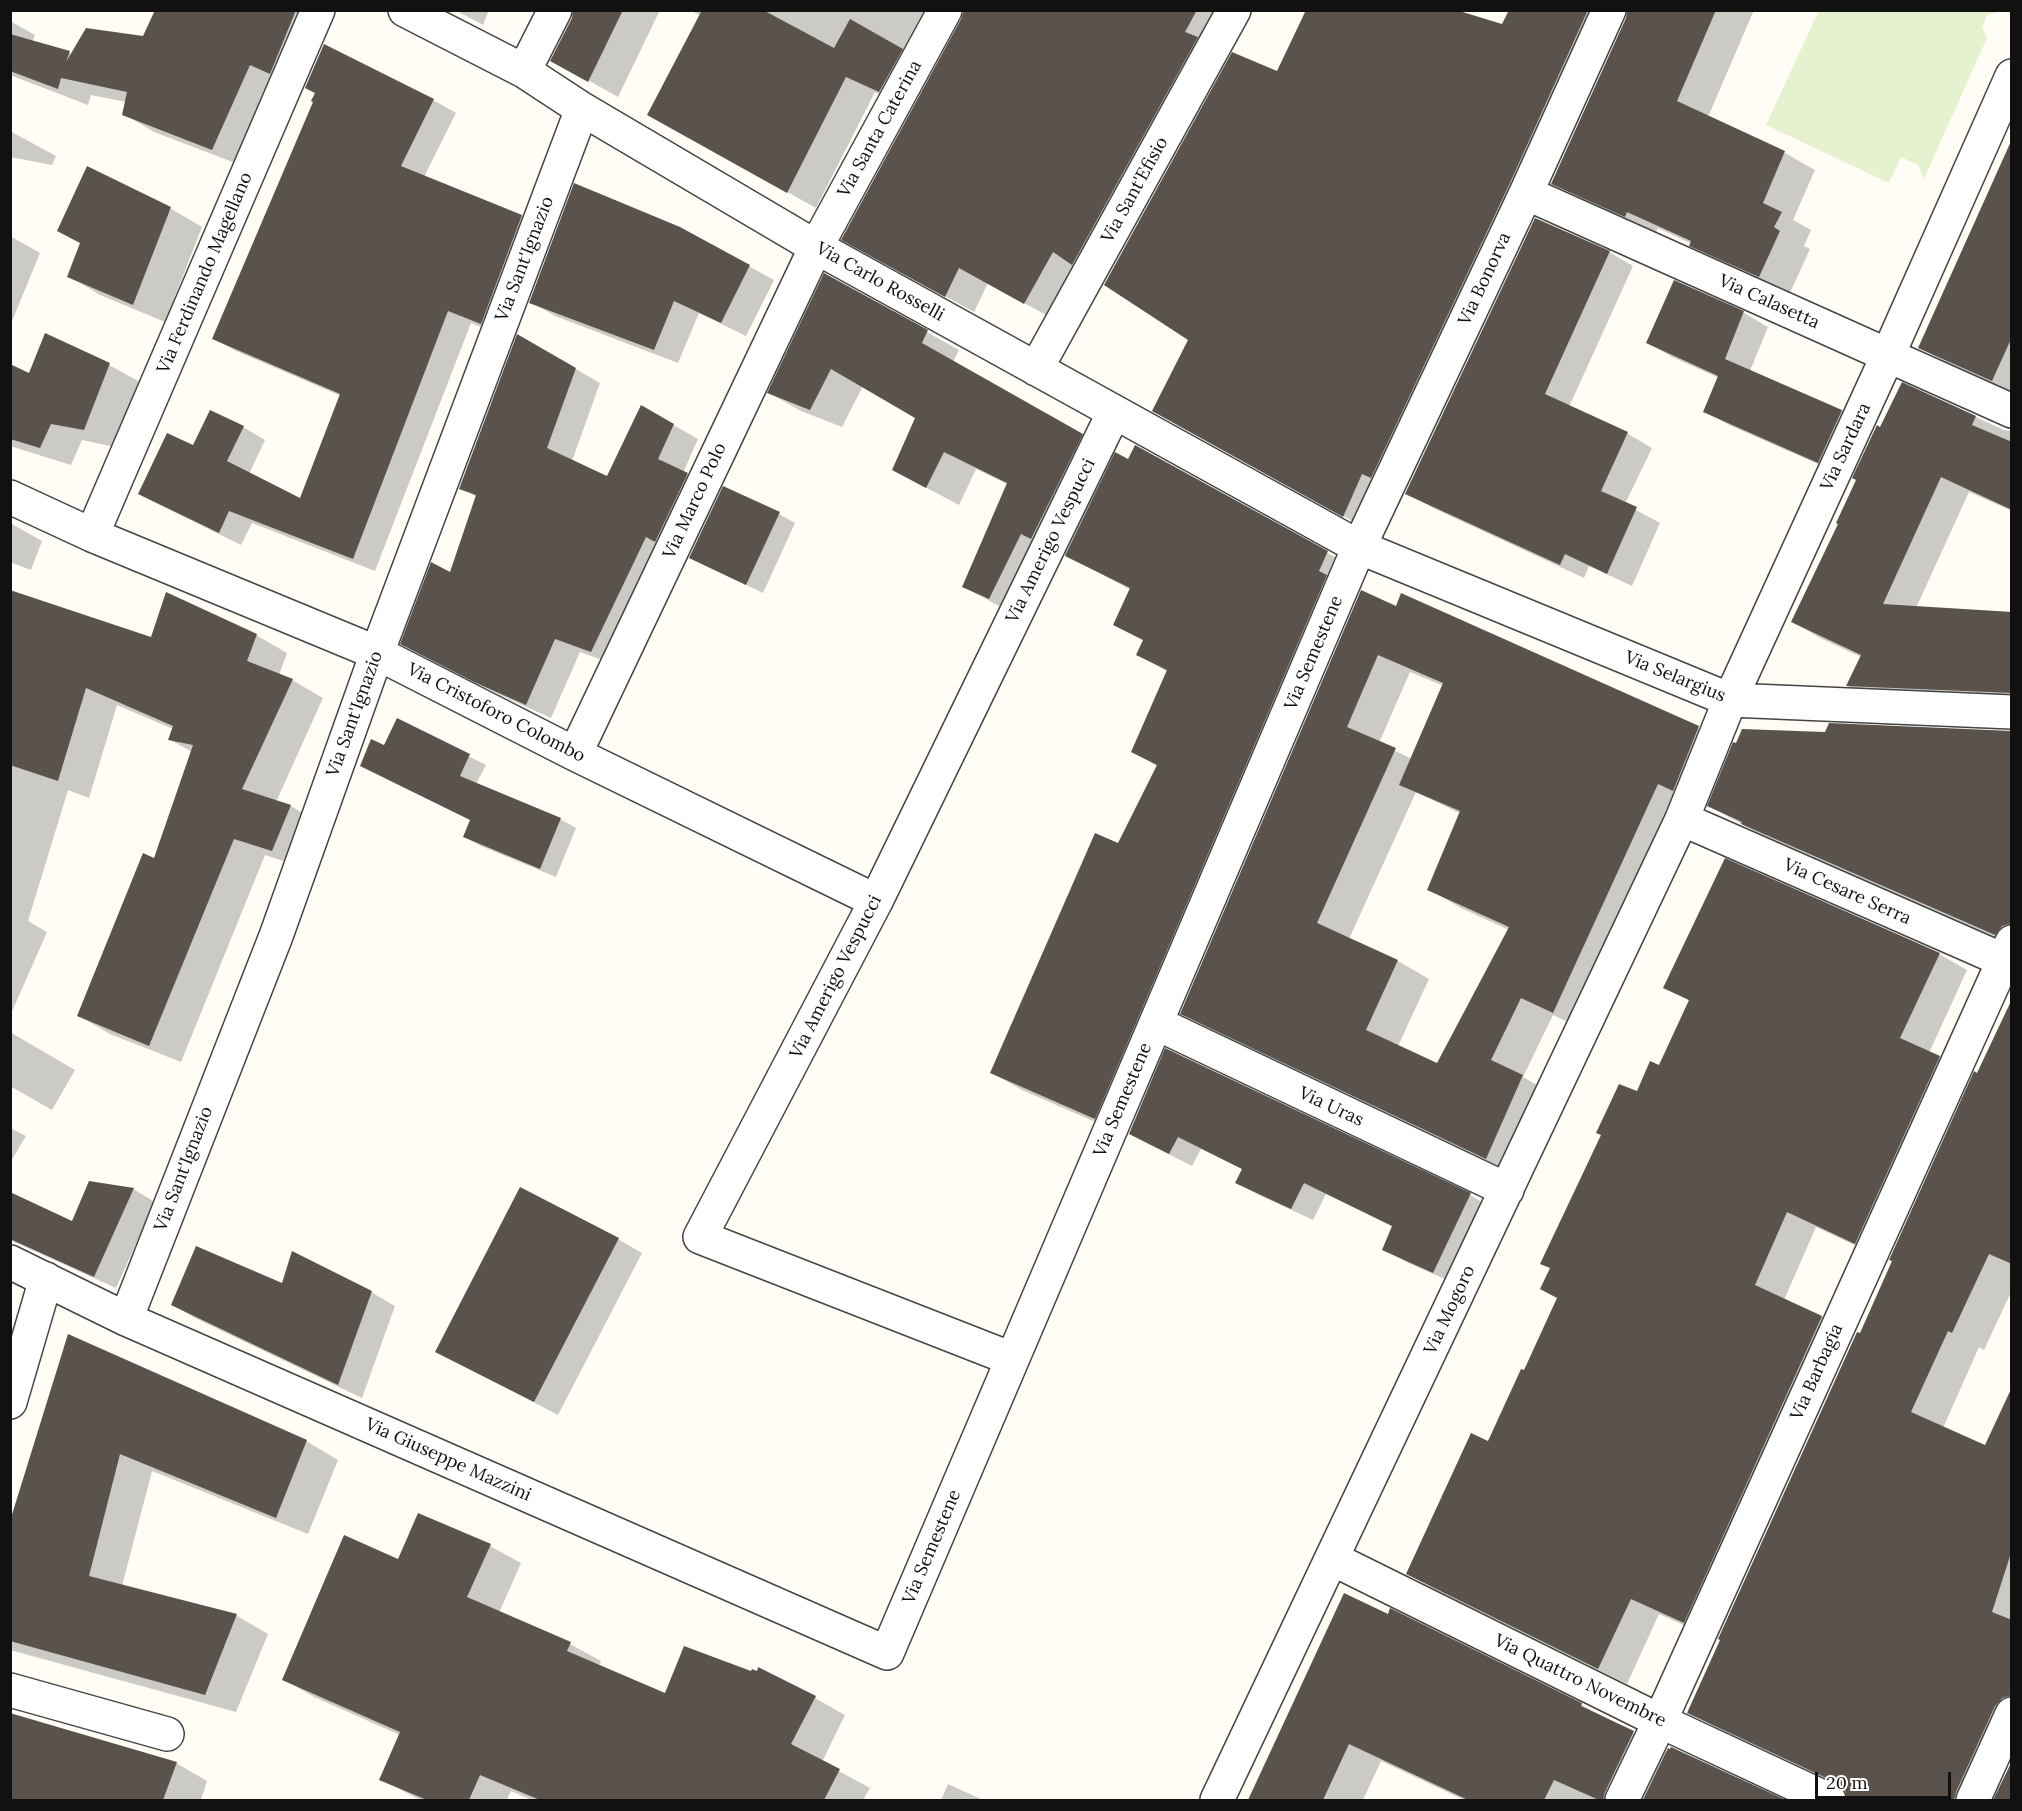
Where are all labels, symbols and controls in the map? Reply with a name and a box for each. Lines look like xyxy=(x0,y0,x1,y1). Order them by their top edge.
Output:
street label: Via Santa Caterina xyxy=(833,57,927,201)
street label: Via Sant'Efisio xyxy=(1097,133,1173,247)
street label: Via Ferdinando Magellano xyxy=(153,169,257,377)
street label: Via Sant'Ignazio xyxy=(491,193,559,325)
street label: Via Bonorva xyxy=(1454,229,1516,329)
street label: Via Carlo Rosselli xyxy=(812,238,948,326)
street label: Via Calasetta xyxy=(1715,270,1823,334)
street label: Via Sardara xyxy=(1816,400,1876,494)
street label: Via Marco Polo xyxy=(659,440,731,562)
street label: Via Amerigo Vespucci xyxy=(1002,455,1100,627)
street label: Via Semestene xyxy=(1280,593,1348,713)
street label: Via Selargius xyxy=(1621,647,1729,707)
street label: Via Sant'Ignazio xyxy=(322,648,388,780)
street label: Via Cristoforo Colombo xyxy=(403,659,589,767)
street label: Via Cesare Serra xyxy=(1780,854,1914,930)
street label: Via Amerigo Vespucci xyxy=(785,892,887,1062)
street label: Via Semestene xyxy=(1089,1040,1157,1160)
street label: Via Uras xyxy=(1295,1083,1367,1131)
street label: Via Sant'Ignazio xyxy=(150,1103,218,1235)
street label: Via Mogoro xyxy=(1420,1262,1480,1358)
street label: Via Barbagia xyxy=(1786,1320,1848,1424)
street label: Via Giuseppe Mazzini xyxy=(362,1414,534,1506)
street label: Via Semestene xyxy=(898,1487,966,1607)
street label: Via Quattro Novembre xyxy=(1491,1630,1669,1732)
scale bar xyxy=(1818,1760,1954,1798)
text: 20 m xyxy=(1826,1771,1868,1794)

